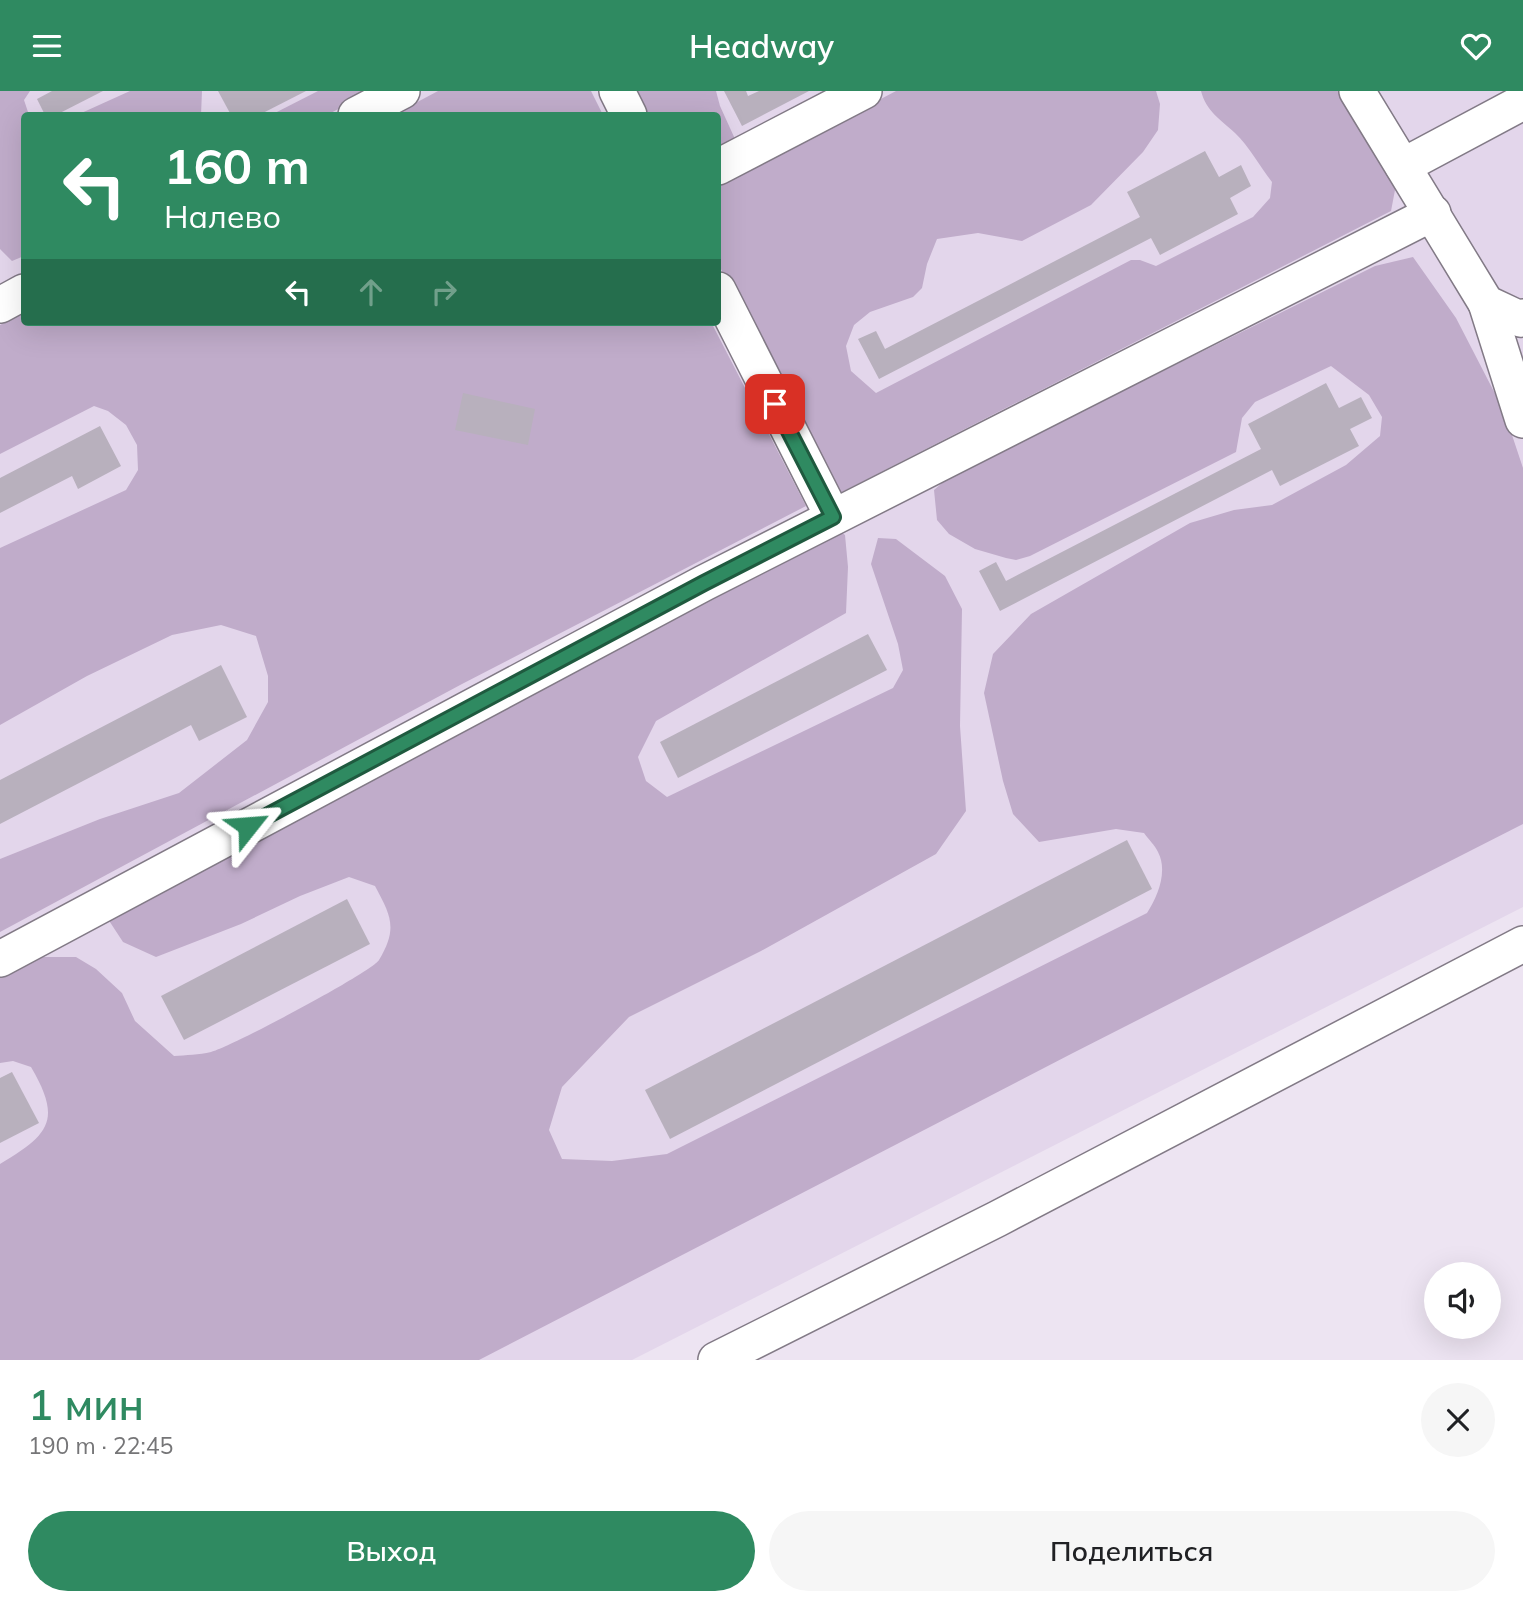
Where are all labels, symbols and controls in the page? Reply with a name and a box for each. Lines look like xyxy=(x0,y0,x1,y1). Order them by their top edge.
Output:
text: Headway xyxy=(689,26,834,66)
icon: menu xyxy=(28,27,66,65)
icon: heart xyxy=(1457,27,1495,65)
text: 160 m xyxy=(164,135,310,196)
icon: left xyxy=(49,140,140,231)
text: Налево xyxy=(164,196,281,236)
icon: left xyxy=(279,273,317,311)
icon: ahead xyxy=(352,273,390,311)
icon: right xyxy=(425,273,463,311)
pin xyxy=(745,374,805,434)
icon: arrive xyxy=(756,385,794,423)
position arrow xyxy=(211,789,285,863)
map controls xyxy=(1424,1262,1501,1339)
button: sound xyxy=(1424,1262,1501,1339)
text: 1 мин xyxy=(28,1378,144,1431)
button: close xyxy=(1421,1383,1495,1457)
text: 190 m · 22:45 xyxy=(28,1431,173,1460)
button: Выход xyxy=(28,1511,755,1591)
button: Поделиться xyxy=(769,1511,1495,1591)

